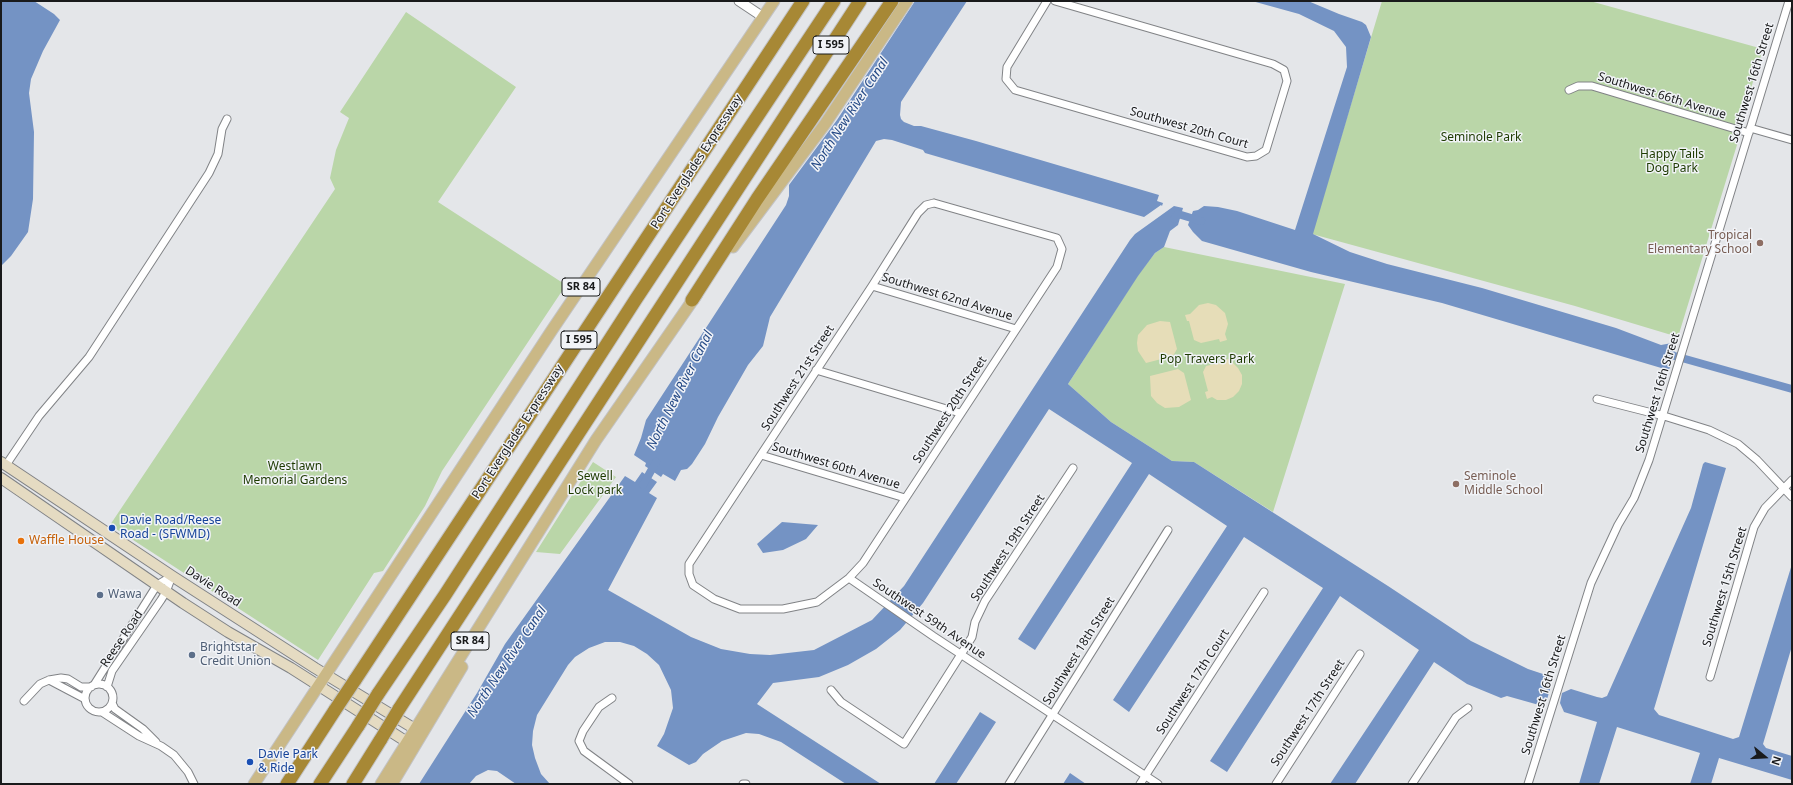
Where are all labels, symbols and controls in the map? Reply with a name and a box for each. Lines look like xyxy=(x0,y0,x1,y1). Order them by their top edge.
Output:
street label: Southwest 16th Street xyxy=(1727,21,1777,145)
road number: I 595 xyxy=(813,36,849,54)
water label: North New River Canal xyxy=(808,55,892,173)
street label: Southwest 66th Avenue xyxy=(1596,70,1728,122)
street label: Port Everglades Expressway xyxy=(648,92,746,232)
street label: Southwest 20th Court xyxy=(1128,104,1250,152)
park label: Seminole Park xyxy=(1441,131,1521,145)
park label: Happy Tails Dog Park xyxy=(1640,148,1704,176)
place label: Tropical Elementary School xyxy=(1647,229,1752,257)
marker: Tropical Elementary School xyxy=(1755,238,1765,248)
street label: Southwest 62nd Avenue xyxy=(880,270,1014,324)
road number: SR 84 xyxy=(562,278,600,296)
street label: Southwest 21st Street xyxy=(759,323,837,433)
water label: North New River Canal xyxy=(643,328,717,452)
road number: I 595 xyxy=(561,331,597,349)
street label: Southwest 16th Street xyxy=(1633,331,1683,455)
park label: Pop Travers Park xyxy=(1160,353,1254,367)
street label: Southwest 20th Street xyxy=(910,354,990,466)
street label: Port Everglades Expressway xyxy=(469,362,567,502)
street label: Southwest 60th Avenue xyxy=(770,440,902,492)
park label: Westlawn Memorial Gardens xyxy=(243,460,347,488)
park label: Sewell Lock park xyxy=(568,470,622,498)
place label: Seminole Middle School xyxy=(1464,470,1543,498)
marker: Seminole Middle School xyxy=(1451,479,1461,489)
street label: Southwest 19th Street xyxy=(968,492,1048,604)
place label: Davie Road/Reese Road - (SFWMD) xyxy=(120,514,221,542)
marker: Davie Road/Reese Road - (SFWMD) xyxy=(107,523,117,533)
street label: Southwest 15th Street xyxy=(1700,525,1750,649)
place label: Waffle House xyxy=(29,534,104,548)
marker: Waffle House xyxy=(16,536,26,546)
street label: Davie Road xyxy=(182,564,244,610)
street label: Southwest 59th Avenue xyxy=(870,576,988,662)
place label: Wawa xyxy=(108,588,142,602)
marker: Wawa xyxy=(95,590,105,600)
street label: Southwest 18th Street xyxy=(1040,594,1118,708)
water label: North New River Canal xyxy=(464,604,550,720)
street label: Reese Road xyxy=(98,608,146,670)
street label: Southwest 17th Court xyxy=(1154,627,1232,737)
road number: SR 84 xyxy=(451,632,489,650)
street label: Southwest 16th Street xyxy=(1519,633,1569,757)
place label: Brightstar Credit Union xyxy=(200,641,271,669)
marker: Brightstar Credit Union xyxy=(187,650,197,660)
street label: Southwest 17th Street xyxy=(1268,657,1348,769)
north arrow xyxy=(1745,737,1785,777)
place label: Davie Park & Ride xyxy=(258,748,318,776)
text: N xyxy=(1768,754,1785,767)
marker: Davie Park & Ride xyxy=(245,757,255,767)

